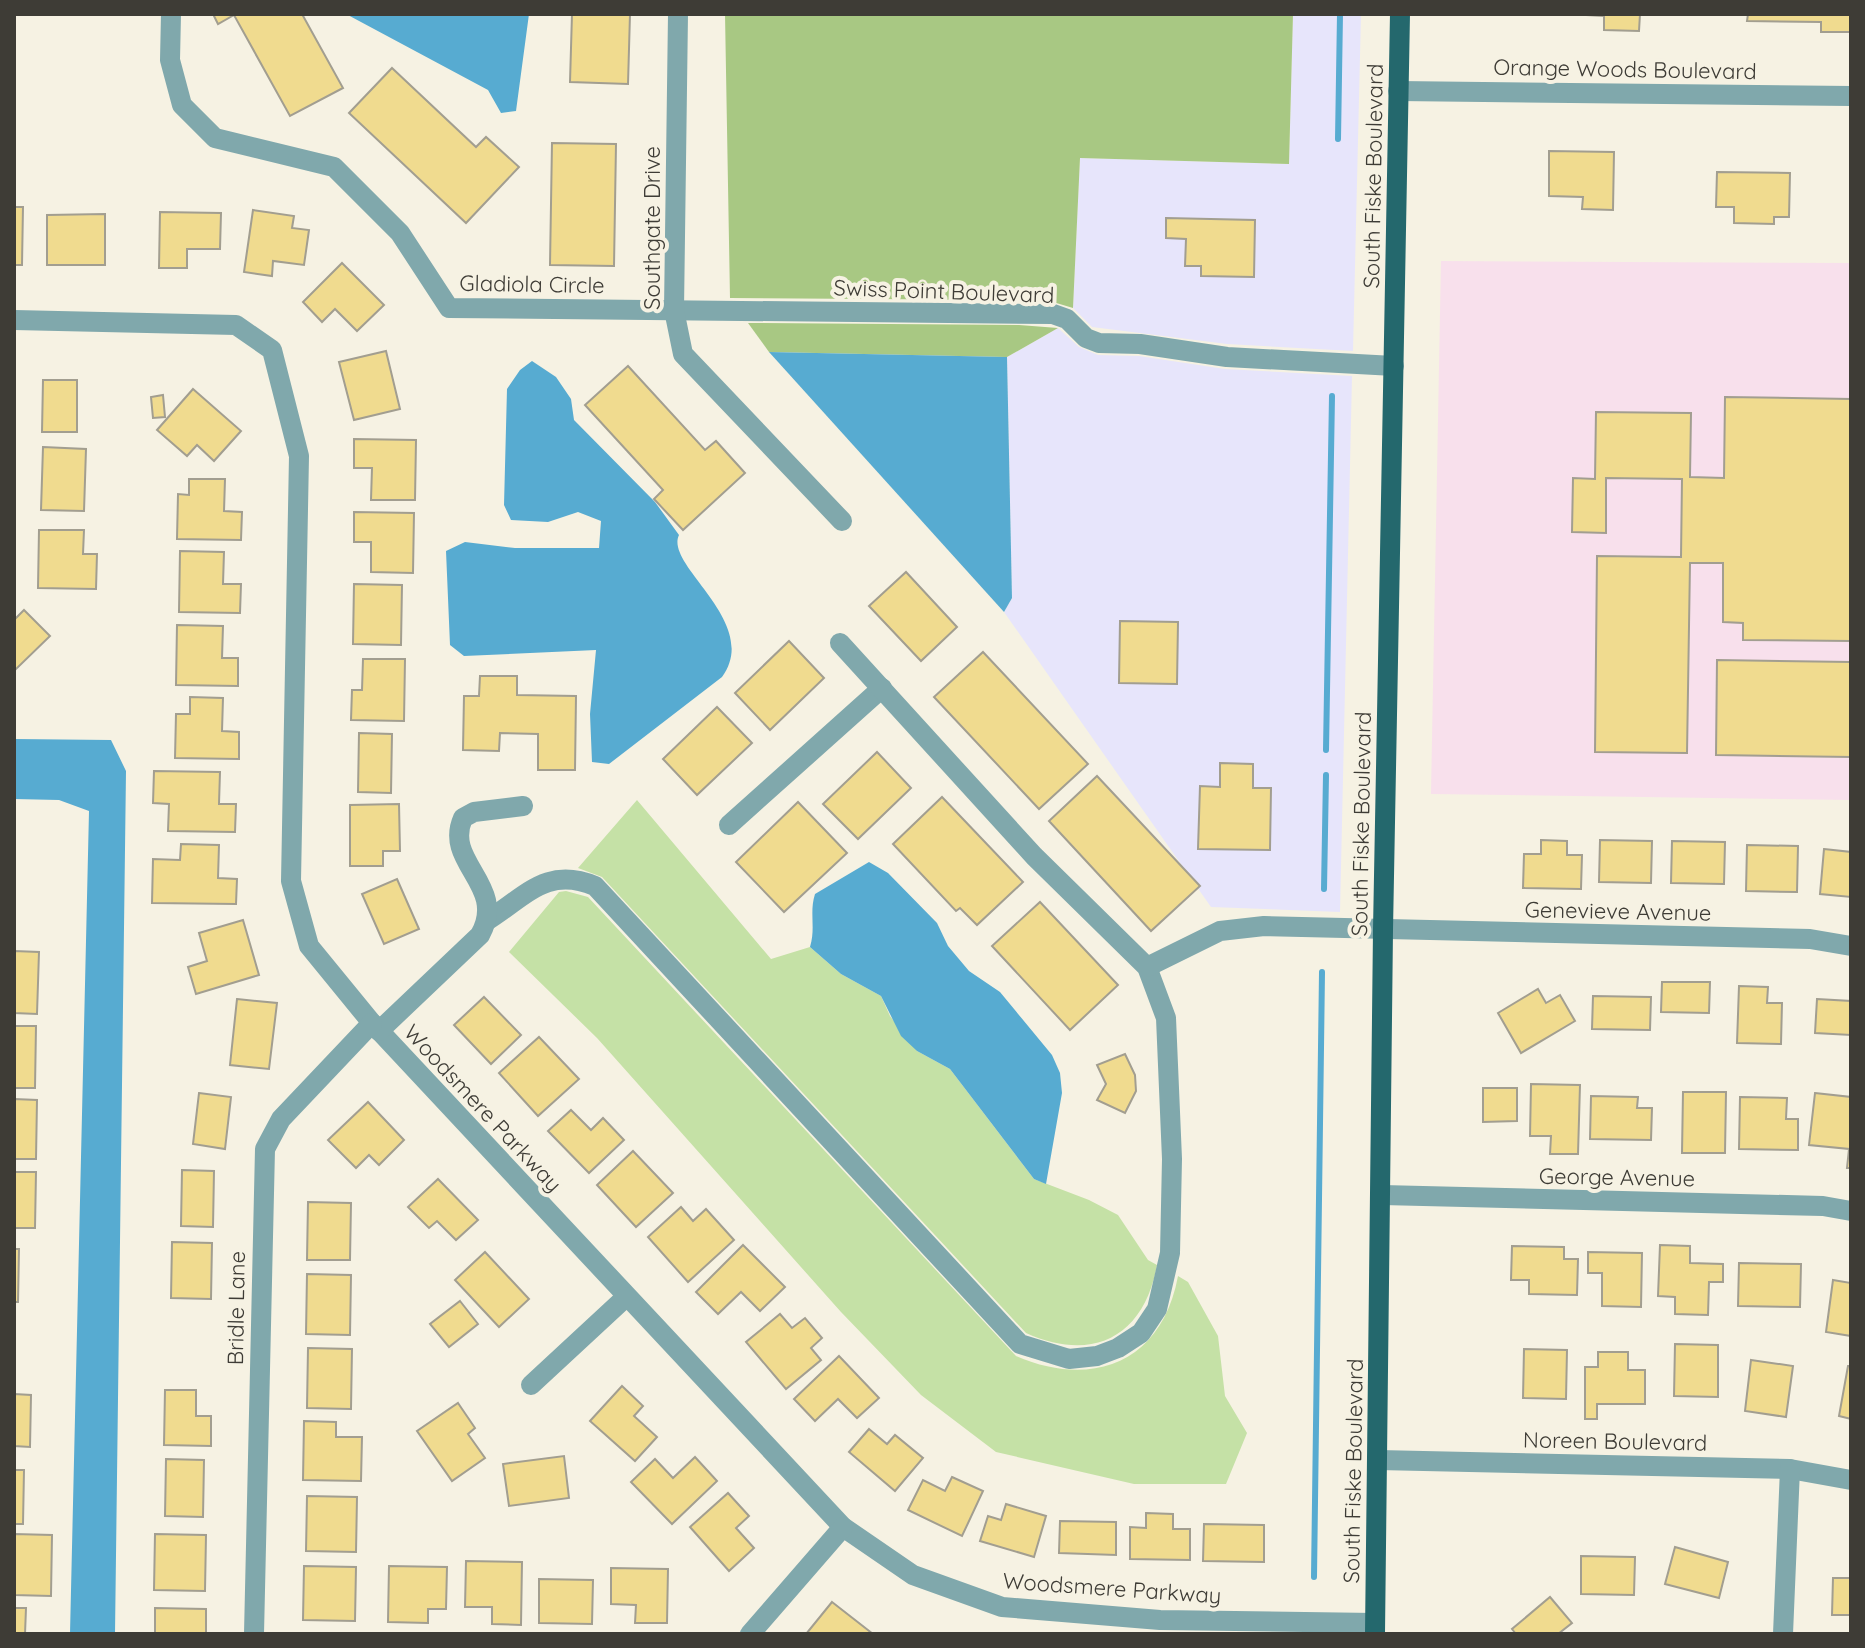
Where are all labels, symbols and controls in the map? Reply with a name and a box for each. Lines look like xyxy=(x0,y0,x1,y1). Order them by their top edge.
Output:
street label: Orange Woods Boulevard xyxy=(1493,53,1757,85)
street label: South Fiske Boulevard xyxy=(1357,63,1389,289)
street label: Southgate Drive xyxy=(638,146,666,310)
street label: Gladiola Circle xyxy=(459,269,605,299)
street label: Swiss Point Boulevard xyxy=(833,273,1055,309)
street label: South Fiske Boulevard xyxy=(1345,711,1377,937)
street label: Genevieve Avenue xyxy=(1524,895,1712,927)
street label: Woodsmere Parkway xyxy=(398,1018,568,1198)
street label: George Avenue xyxy=(1539,1162,1695,1192)
street label: Bridle Lane xyxy=(221,1251,251,1365)
street label: South Fiske Boulevard xyxy=(1337,1358,1369,1584)
street label: Noreen Boulevard xyxy=(1523,1425,1707,1457)
street label: Woodsmere Parkway xyxy=(1002,1566,1222,1610)

